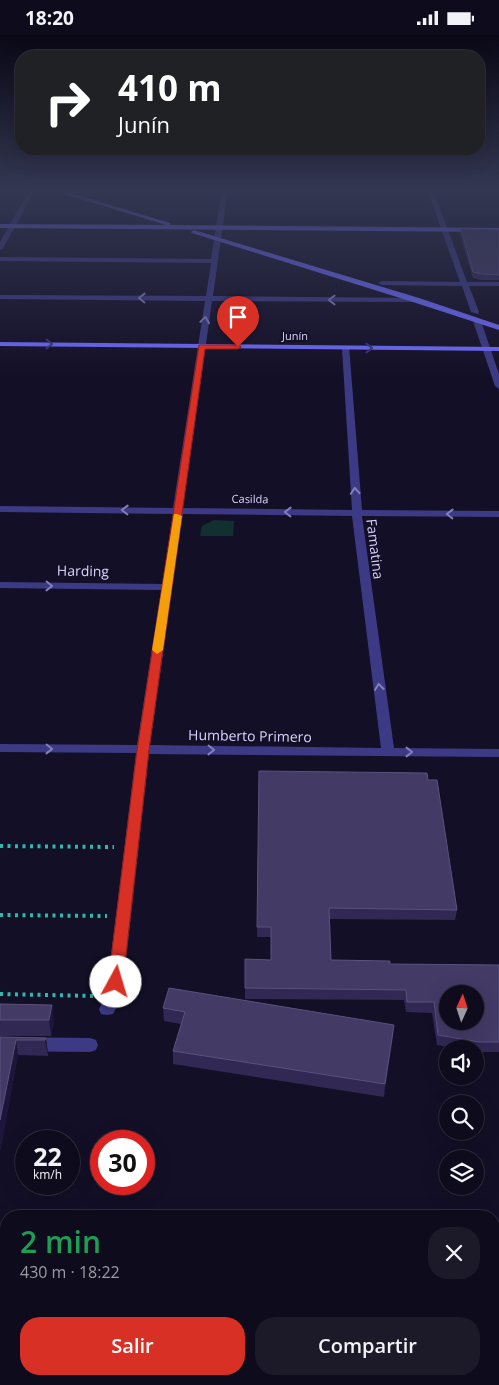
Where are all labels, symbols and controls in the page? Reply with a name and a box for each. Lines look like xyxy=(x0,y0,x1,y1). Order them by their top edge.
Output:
text: 18:20 xyxy=(25,5,74,31)
text: 410 m xyxy=(118,64,222,111)
icon: right xyxy=(35,70,100,135)
text: Junín xyxy=(118,109,170,139)
one-way arrow xyxy=(138,293,146,303)
one-way arrow xyxy=(328,295,336,305)
pin xyxy=(217,296,259,347)
icon: arrive xyxy=(224,303,252,331)
one-way arrow xyxy=(199,316,210,324)
street label: Junín xyxy=(281,328,308,343)
one-way arrow xyxy=(45,339,53,350)
one-way arrow xyxy=(365,343,373,353)
one-way arrow xyxy=(350,486,361,494)
street label: Casilda xyxy=(232,491,268,506)
one-way arrow xyxy=(121,505,129,515)
one-way arrow xyxy=(284,507,292,517)
one-way arrow xyxy=(446,508,454,519)
street label: Famatina xyxy=(362,518,389,580)
street label: Harding xyxy=(57,561,110,580)
one-way arrow xyxy=(45,581,53,591)
one-way arrow xyxy=(375,682,385,691)
street label: Humberto Primero xyxy=(188,725,312,746)
one-way arrow xyxy=(45,743,53,754)
one-way arrow xyxy=(207,745,215,756)
one-way arrow xyxy=(405,747,413,757)
position arrow xyxy=(89,955,141,1007)
north arrow xyxy=(439,985,484,1030)
map controls xyxy=(439,985,484,1195)
button: sound xyxy=(439,1040,484,1085)
button: search xyxy=(439,1095,484,1140)
speed limit sign: 30 xyxy=(90,1130,155,1195)
text: 22 xyxy=(33,1139,62,1173)
button: layers xyxy=(439,1150,484,1195)
text: km/h xyxy=(33,1166,62,1183)
text: 2 min xyxy=(20,1221,101,1262)
button: close xyxy=(428,1227,480,1279)
text: 430 m · 18:22 xyxy=(20,1261,120,1283)
button: Salir xyxy=(20,1317,245,1375)
button: Compartir xyxy=(255,1317,480,1375)

